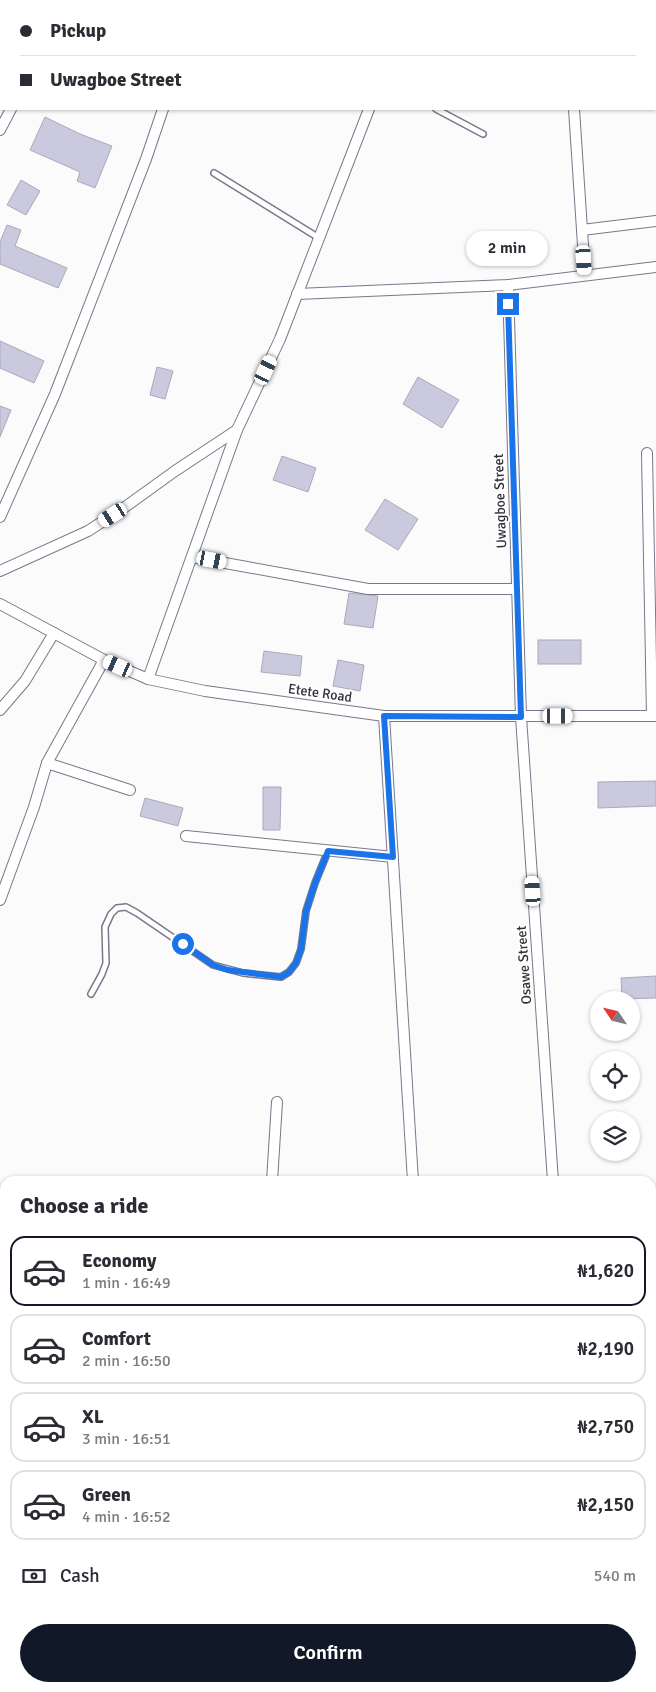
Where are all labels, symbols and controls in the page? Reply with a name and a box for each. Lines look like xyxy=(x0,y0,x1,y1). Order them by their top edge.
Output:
text: Pickup xyxy=(50,19,106,43)
text: Uwagboe Street xyxy=(50,68,182,92)
callout: 2 min xyxy=(467,232,549,266)
text: 2 min xyxy=(488,238,526,258)
car xyxy=(575,245,592,275)
route end xyxy=(497,293,519,315)
car xyxy=(252,353,279,387)
street label: Uwagboe Street xyxy=(490,453,510,549)
car xyxy=(96,501,129,529)
car xyxy=(195,550,228,570)
car xyxy=(101,653,134,679)
street label: Etete Road xyxy=(287,680,353,706)
car xyxy=(543,709,573,724)
car xyxy=(524,876,541,906)
street label: Osawe Street xyxy=(513,925,535,1005)
route start xyxy=(172,933,194,955)
north arrow xyxy=(590,991,640,1041)
map controls xyxy=(590,991,640,1161)
button: locate xyxy=(590,1051,640,1101)
button: layers xyxy=(590,1111,640,1161)
text: Choose a ride xyxy=(20,1192,148,1219)
icon: car xyxy=(22,1249,67,1294)
text: Economy xyxy=(82,1249,156,1273)
text: ₦1,620 xyxy=(577,1259,634,1283)
text: 1 min · 16:49 xyxy=(82,1273,171,1293)
icon: car xyxy=(22,1327,67,1372)
text: Comfort xyxy=(82,1327,151,1351)
text: ₦2,190 xyxy=(577,1337,634,1361)
text: 2 min · 16:50 xyxy=(82,1351,171,1371)
icon: car xyxy=(22,1405,67,1450)
text: XL xyxy=(82,1405,104,1429)
text: ₦2,750 xyxy=(577,1415,634,1439)
text: 3 min · 16:51 xyxy=(82,1429,171,1449)
icon: car xyxy=(22,1483,67,1528)
text: Green xyxy=(82,1483,131,1507)
text: ₦2,150 xyxy=(577,1493,634,1517)
text: 4 min · 16:52 xyxy=(82,1507,171,1527)
icon: cash xyxy=(20,1562,48,1590)
text: Cash xyxy=(60,1564,100,1588)
text: 540 m xyxy=(594,1566,636,1586)
button: Confirm xyxy=(20,1624,636,1682)

